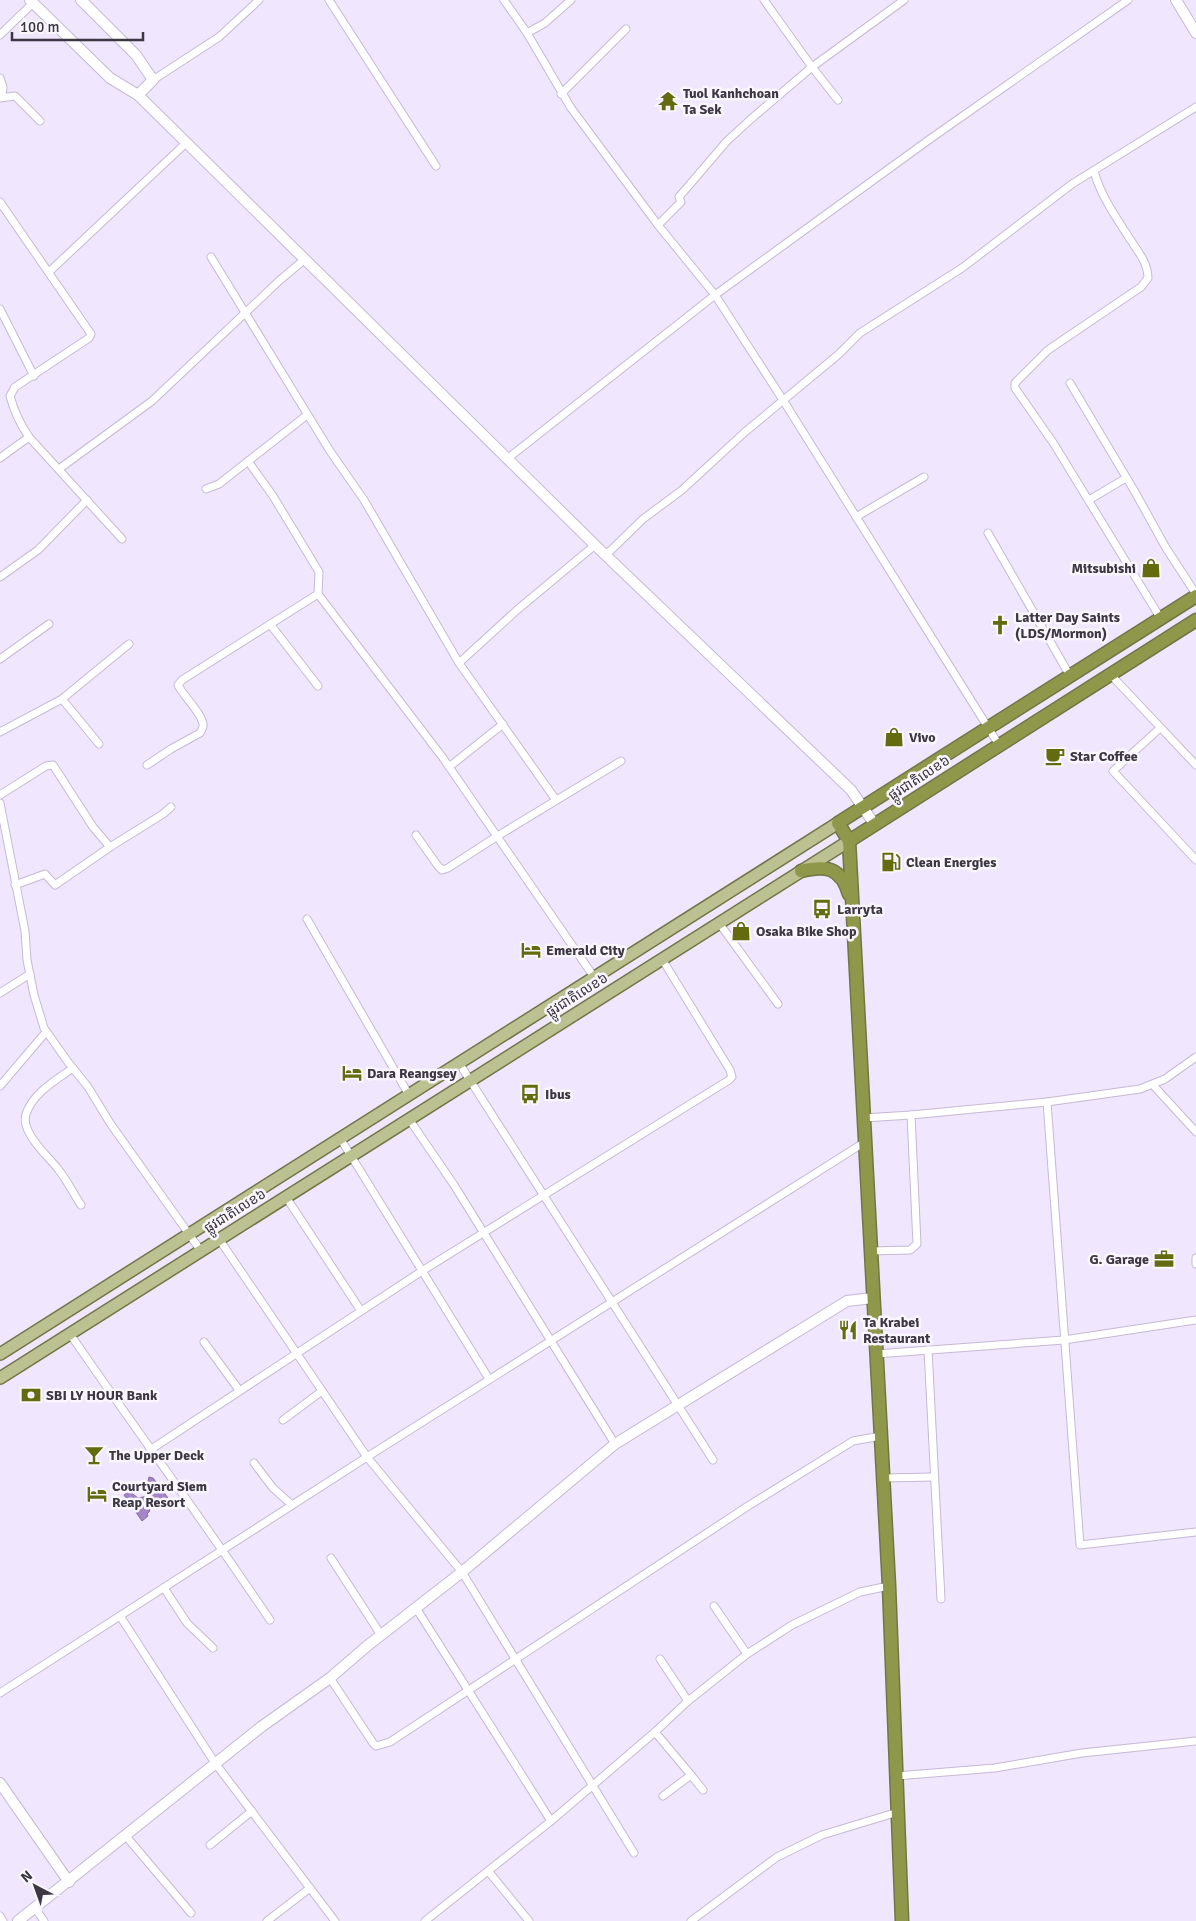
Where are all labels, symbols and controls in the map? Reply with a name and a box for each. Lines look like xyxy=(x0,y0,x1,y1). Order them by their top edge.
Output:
scale bar xyxy=(12,10,144,42)
text: 100 m xyxy=(20,18,60,36)
place label: Tuol Kanhchoan Ta Sek xyxy=(683,85,779,118)
temple icon: Tuol Kanhchoan Ta Sek xyxy=(657,90,679,112)
shop icon: Mitsubishi xyxy=(1140,557,1162,579)
place label: Mitsubishi xyxy=(1071,560,1136,577)
place label: Latter Day Saints (LDS/Mormon) xyxy=(1015,609,1120,642)
church icon: Latter Day Saints (LDS/Mormon) xyxy=(989,614,1011,636)
shop icon: Vivo xyxy=(883,726,905,748)
place label: Vivo xyxy=(909,729,935,746)
cafe icon: Star Coffee xyxy=(1044,745,1066,767)
place label: Star Coffee xyxy=(1070,748,1138,765)
street label: ផ្លូវជាតិលេខ៦ xyxy=(885,752,955,807)
fuel station icon: Clean Energies xyxy=(880,851,902,873)
place label: Clean Energies xyxy=(906,854,997,871)
bus stop icon: Larryta xyxy=(811,898,833,920)
place label: Larryta xyxy=(837,901,883,918)
shop icon: Osaka Bike Shop xyxy=(730,920,752,942)
place label: Osaka Bike Shop xyxy=(756,923,857,940)
hotel icon: Emerald City xyxy=(520,939,542,961)
place label: Emerald City xyxy=(546,942,625,959)
street label: ផ្លូវជាតិលេខ៦ xyxy=(543,969,613,1023)
hotel icon: Dara Reangsey xyxy=(341,1062,363,1084)
place label: Dara Reangsey xyxy=(367,1065,457,1082)
bus stop icon: Ibus xyxy=(519,1083,541,1105)
place label: Ibus xyxy=(545,1086,571,1103)
street label: ផ្លូវជាតិលេខ៦ xyxy=(201,1185,271,1239)
office icon: G. Garage xyxy=(1153,1248,1175,1270)
place label: G. Garage xyxy=(1089,1251,1149,1268)
place label: Ta Krabei Restaurant xyxy=(863,1314,931,1347)
restaurant icon: Ta Krabei Restaurant xyxy=(837,1319,859,1341)
bank icon: SBI LY HOUR Bank xyxy=(20,1384,42,1406)
place label: SBI LY HOUR Bank xyxy=(46,1387,158,1404)
bar icon: The Upper Deck xyxy=(83,1444,105,1466)
place label: The Upper Deck xyxy=(109,1447,205,1464)
place label: Courtyard Siem Reap Resort xyxy=(112,1478,207,1511)
hotel icon: Courtyard Siem Reap Resort xyxy=(86,1483,108,1505)
north arrow xyxy=(10,1861,60,1911)
text: N xyxy=(18,1867,36,1886)

